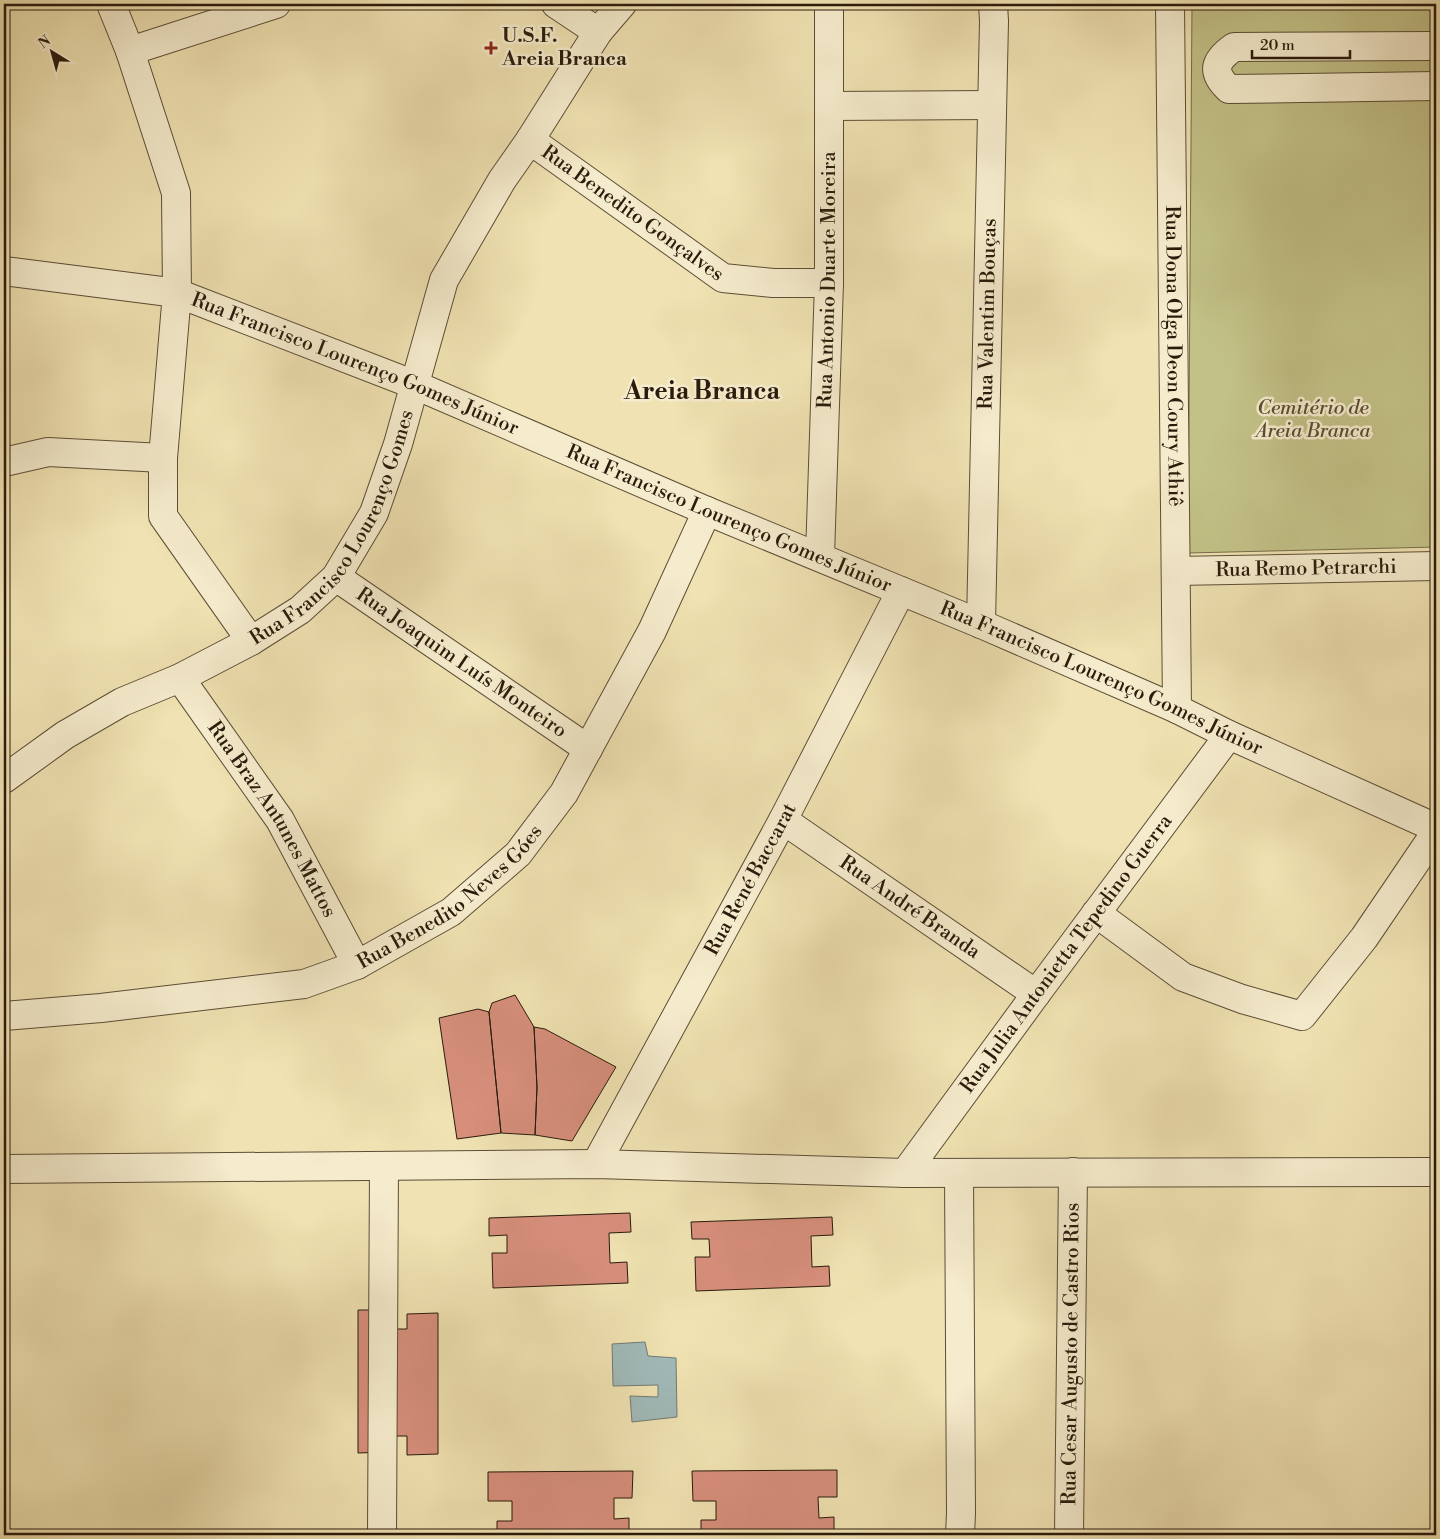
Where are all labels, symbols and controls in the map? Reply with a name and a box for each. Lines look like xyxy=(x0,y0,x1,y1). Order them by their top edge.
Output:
place label: U.S.F. Areia Branca xyxy=(501,24,627,72)
north arrow xyxy=(28,28,78,78)
scale bar xyxy=(1252,28,1350,60)
text: N xyxy=(35,32,55,53)
text: 20 m xyxy=(1260,36,1295,55)
marker: U.S.F. Areia Branca xyxy=(484,41,498,55)
street label: Rua Benedito Gonçalves xyxy=(536,140,729,287)
street label: Rua Antonio Duarte Moreira xyxy=(812,151,842,409)
street label: Rua Dona Olga Deon Coury Athiê xyxy=(1160,205,1187,507)
street label: Rua Valentim Bouças xyxy=(973,218,1002,410)
street label: Rua Francisco Lourenço Gomes Júnior xyxy=(188,287,523,441)
district label: Areia Branca xyxy=(623,376,780,407)
park label: Cemitério de Areia Branca xyxy=(1254,396,1371,444)
street label: Rua Francisco Lourenço Gomes xyxy=(245,407,419,651)
street label: Rua Francisco Lourenço Gomes Júnior xyxy=(562,439,896,598)
street label: Rua Remo Petrarchi xyxy=(1215,554,1397,583)
street label: Rua Joaquim Luís Monteiro xyxy=(351,582,572,743)
street label: Rua Francisco Lourenço Gomes Júnior xyxy=(936,596,1267,761)
street label: Rua Braz Antunes Mattos xyxy=(202,716,342,922)
street label: Rua René Baccarat xyxy=(699,799,802,960)
street label: Rua Julia Antonietta Tepedino Guerra xyxy=(955,809,1178,1098)
street label: Rua Benedito Neves Góes xyxy=(353,820,548,975)
street label: Rua André Branda xyxy=(835,850,986,965)
street label: Rua Cesar Augusto de Castro Rios xyxy=(1057,1203,1085,1505)

